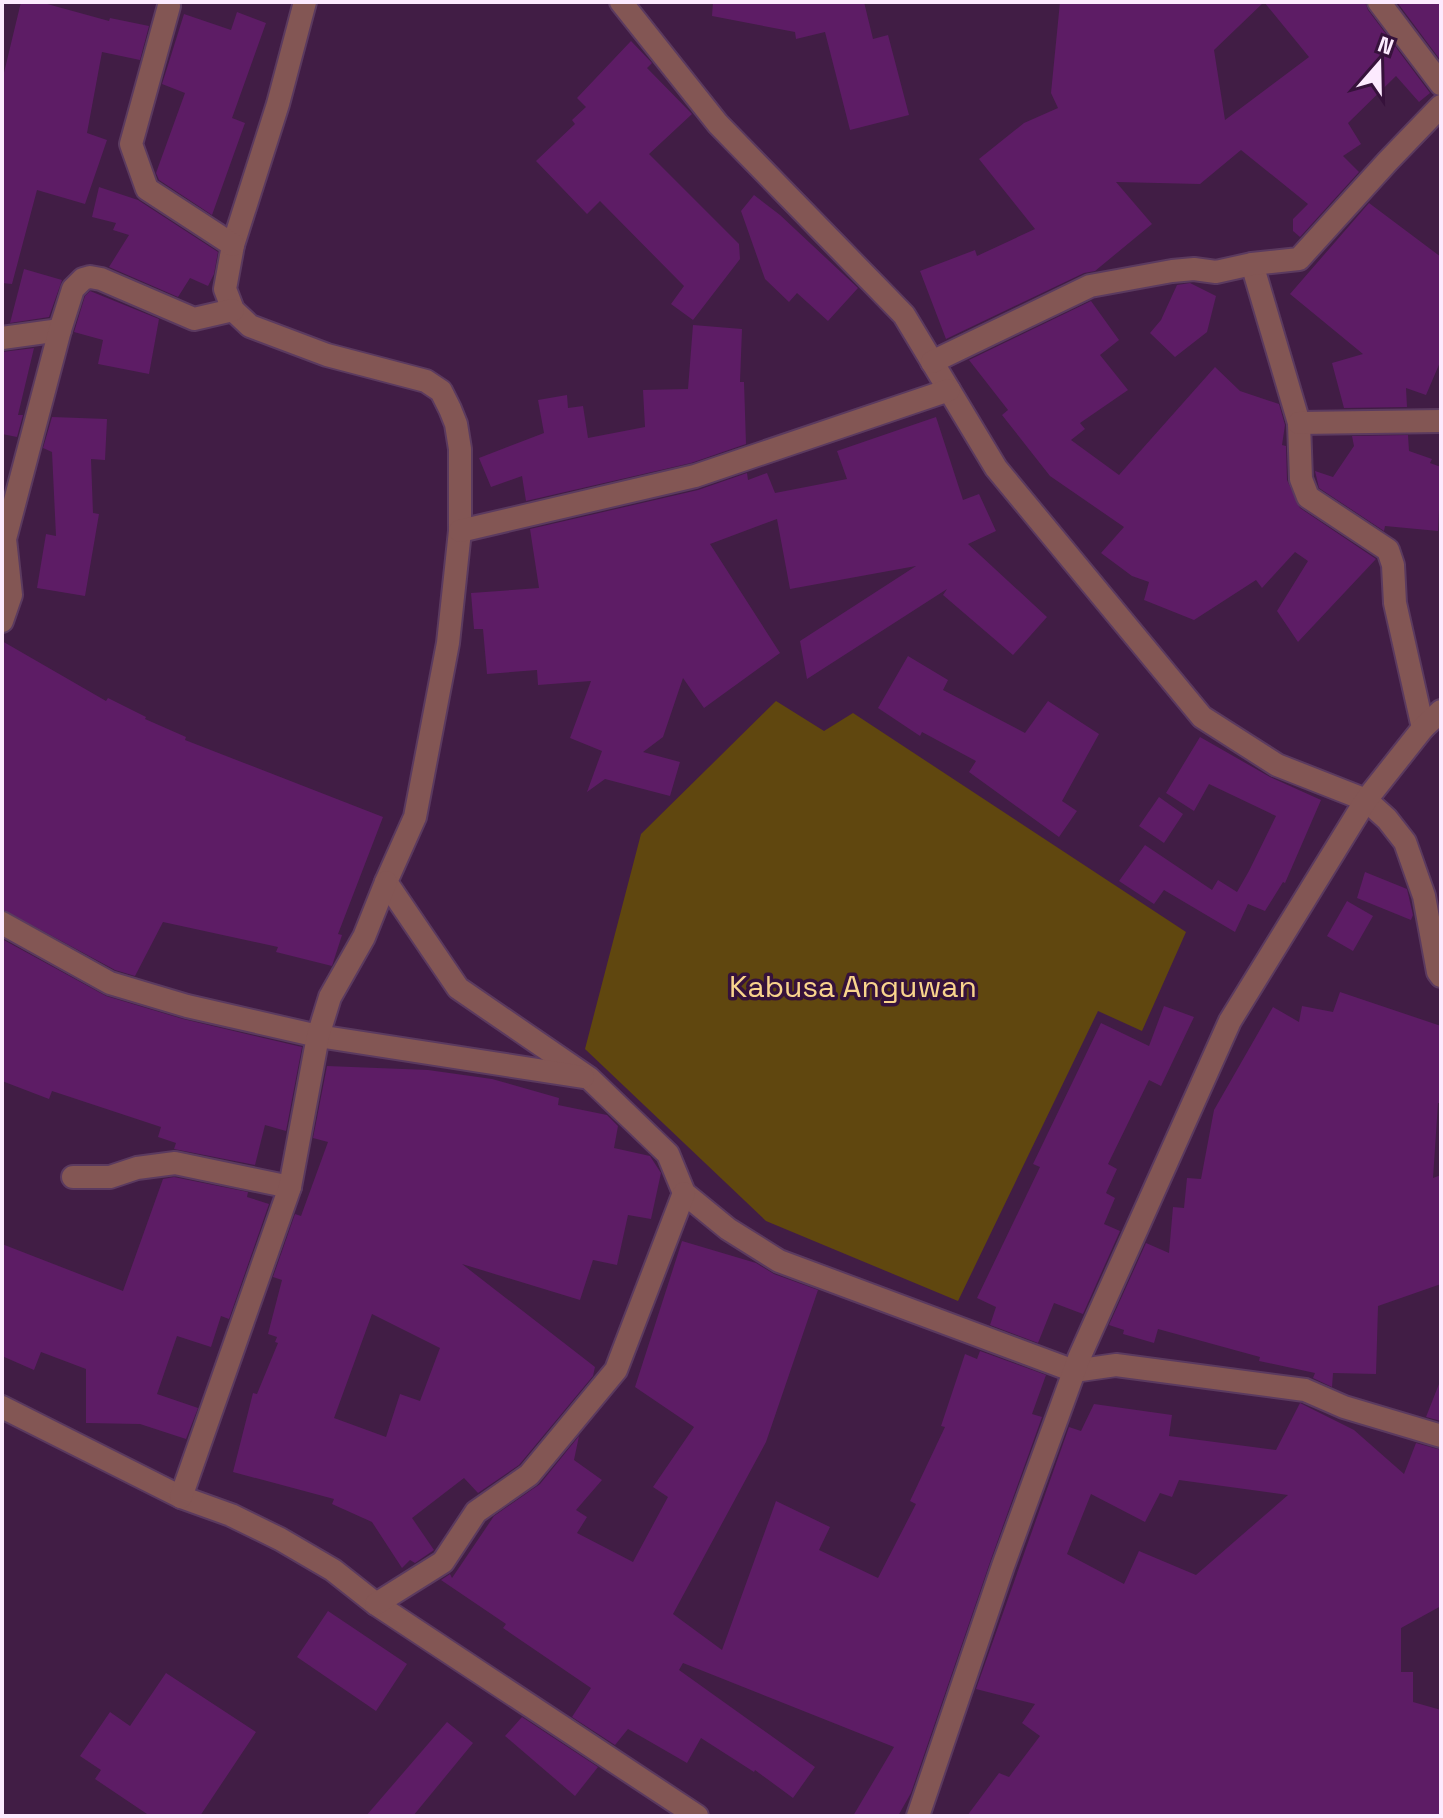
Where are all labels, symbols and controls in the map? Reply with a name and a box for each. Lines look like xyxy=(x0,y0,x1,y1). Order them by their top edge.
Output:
north arrow xyxy=(1339,24,1419,104)
text: N xyxy=(1374,30,1398,61)
park label: Kabusa Anguwan xyxy=(729,967,977,1006)

